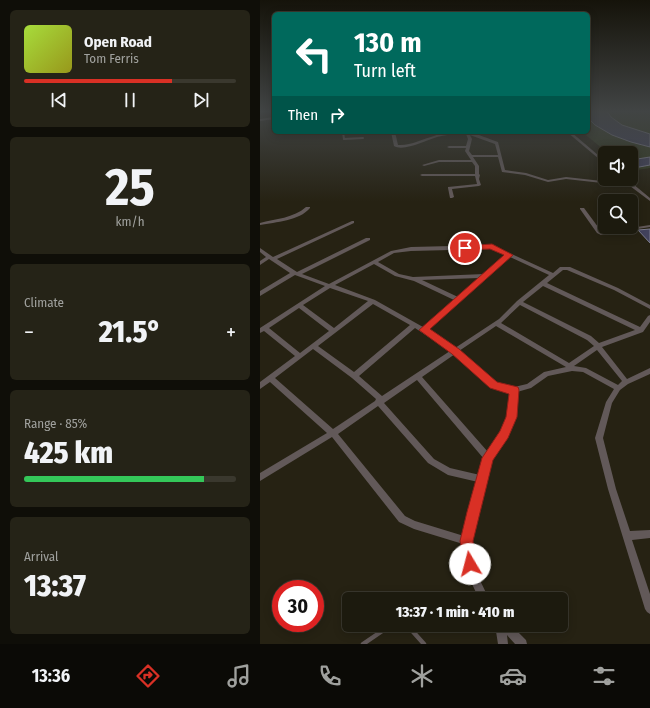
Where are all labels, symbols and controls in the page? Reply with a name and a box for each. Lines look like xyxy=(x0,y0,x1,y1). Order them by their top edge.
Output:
text: 130 m xyxy=(354,26,422,59)
icon: left xyxy=(288,28,340,80)
text: Open Road xyxy=(84,33,152,51)
text: Tom Ferris xyxy=(84,51,139,66)
text: Turn left xyxy=(354,60,416,82)
icon: previous xyxy=(48,89,70,111)
icon: pause xyxy=(119,89,141,111)
icon: next xyxy=(190,89,212,111)
icon: right xyxy=(326,104,348,126)
text: Then xyxy=(288,106,318,124)
map controls xyxy=(598,146,638,234)
button: sound xyxy=(598,146,638,186)
text: 25 xyxy=(105,156,155,219)
button: search xyxy=(598,194,638,234)
text: km/h xyxy=(116,214,145,229)
pin xyxy=(448,231,482,265)
icon: arrive xyxy=(454,237,476,259)
text: Climate xyxy=(24,295,64,310)
text: 21.5° xyxy=(99,314,161,350)
text: − xyxy=(24,319,34,346)
text: + xyxy=(226,319,236,346)
text: Range · 85% xyxy=(24,416,87,431)
text: 425 km xyxy=(24,435,113,471)
position arrow xyxy=(449,543,491,585)
text: Arrival xyxy=(24,549,58,564)
text: 13:37 xyxy=(24,568,86,604)
speed limit sign: 30 xyxy=(272,580,324,632)
text: 13:37 · 1 min · 410 m xyxy=(396,603,514,621)
icon: directions xyxy=(134,662,162,690)
icon: music xyxy=(225,662,253,690)
icon: phone xyxy=(316,662,344,690)
icon: climate xyxy=(408,662,436,690)
icon: car xyxy=(499,662,527,690)
icon: filters xyxy=(590,662,618,690)
text: 13:36 xyxy=(32,665,70,687)

